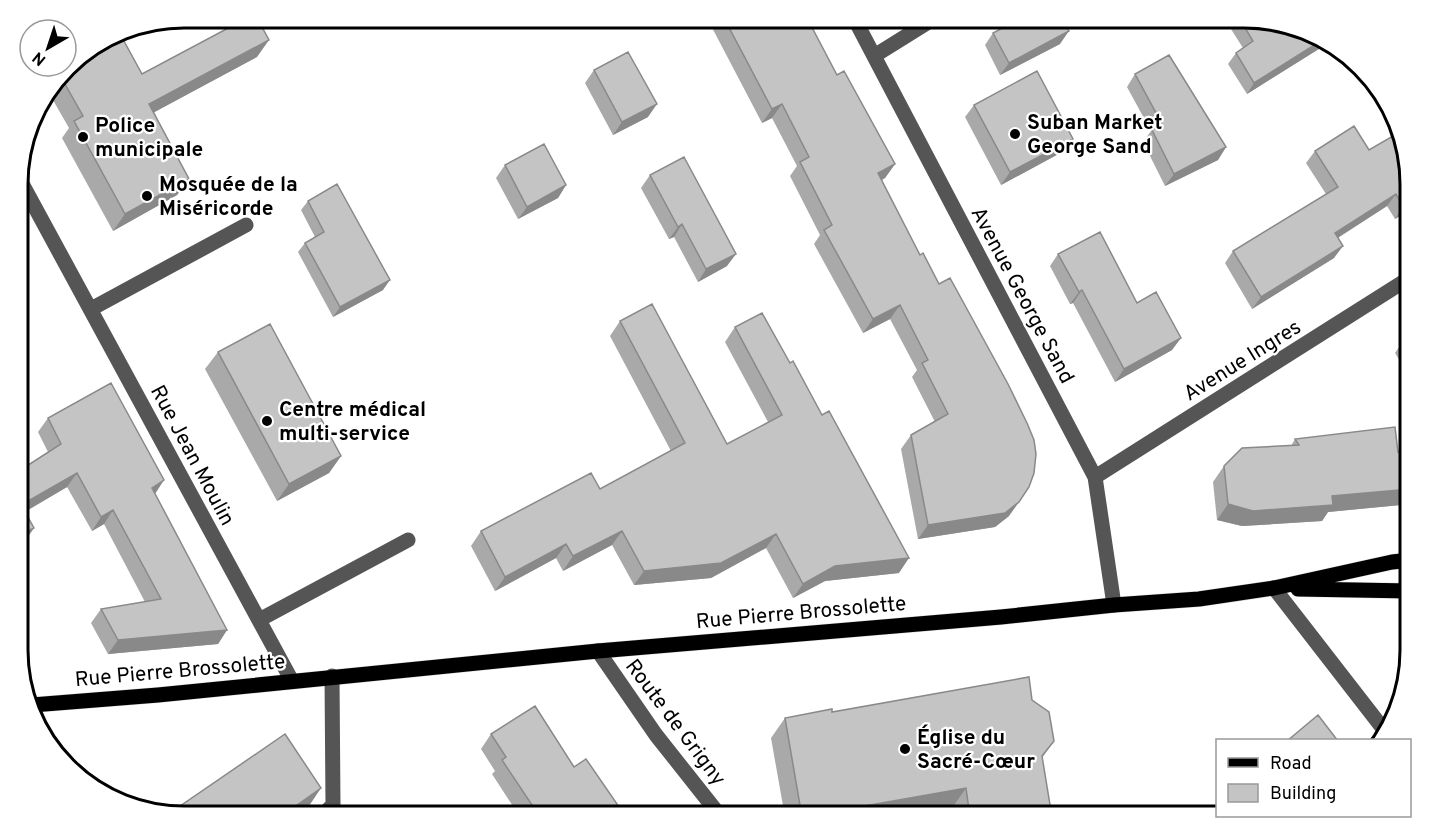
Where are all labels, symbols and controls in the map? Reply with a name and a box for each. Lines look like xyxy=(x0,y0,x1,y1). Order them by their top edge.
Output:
north arrow xyxy=(18,18,78,78)
text: N xyxy=(29,47,51,69)
place label: Suban Market George Sand xyxy=(1027,110,1163,161)
place label: Police municipale xyxy=(95,113,203,164)
marker: Suban Market George Sand xyxy=(1008,127,1022,141)
marker: Police municipale xyxy=(76,130,90,144)
place label: Mosquée de la Miséricorde xyxy=(159,172,298,223)
marker: Mosquée de la Miséricorde xyxy=(140,189,154,203)
street label: Avenue George Sand xyxy=(964,203,1080,389)
street label: Avenue Ingres xyxy=(1179,314,1307,408)
street label: Rue Jean Moulin xyxy=(143,381,240,531)
place label: Centre médical multi-service xyxy=(279,397,426,448)
marker: Centre médical multi-service xyxy=(260,414,274,428)
street label: Rue Pierre Brossolette xyxy=(695,591,907,636)
street label: Rue Pierre Brossolette xyxy=(74,649,286,694)
street label: Route de Grigny xyxy=(618,654,731,792)
place label: Église du Sacré-Cœur xyxy=(917,724,1035,776)
legend xyxy=(1216,739,1411,817)
marker: Église du Sacré-Cœur xyxy=(898,742,912,756)
text: Road xyxy=(1270,753,1312,776)
text: Building xyxy=(1270,783,1336,806)

